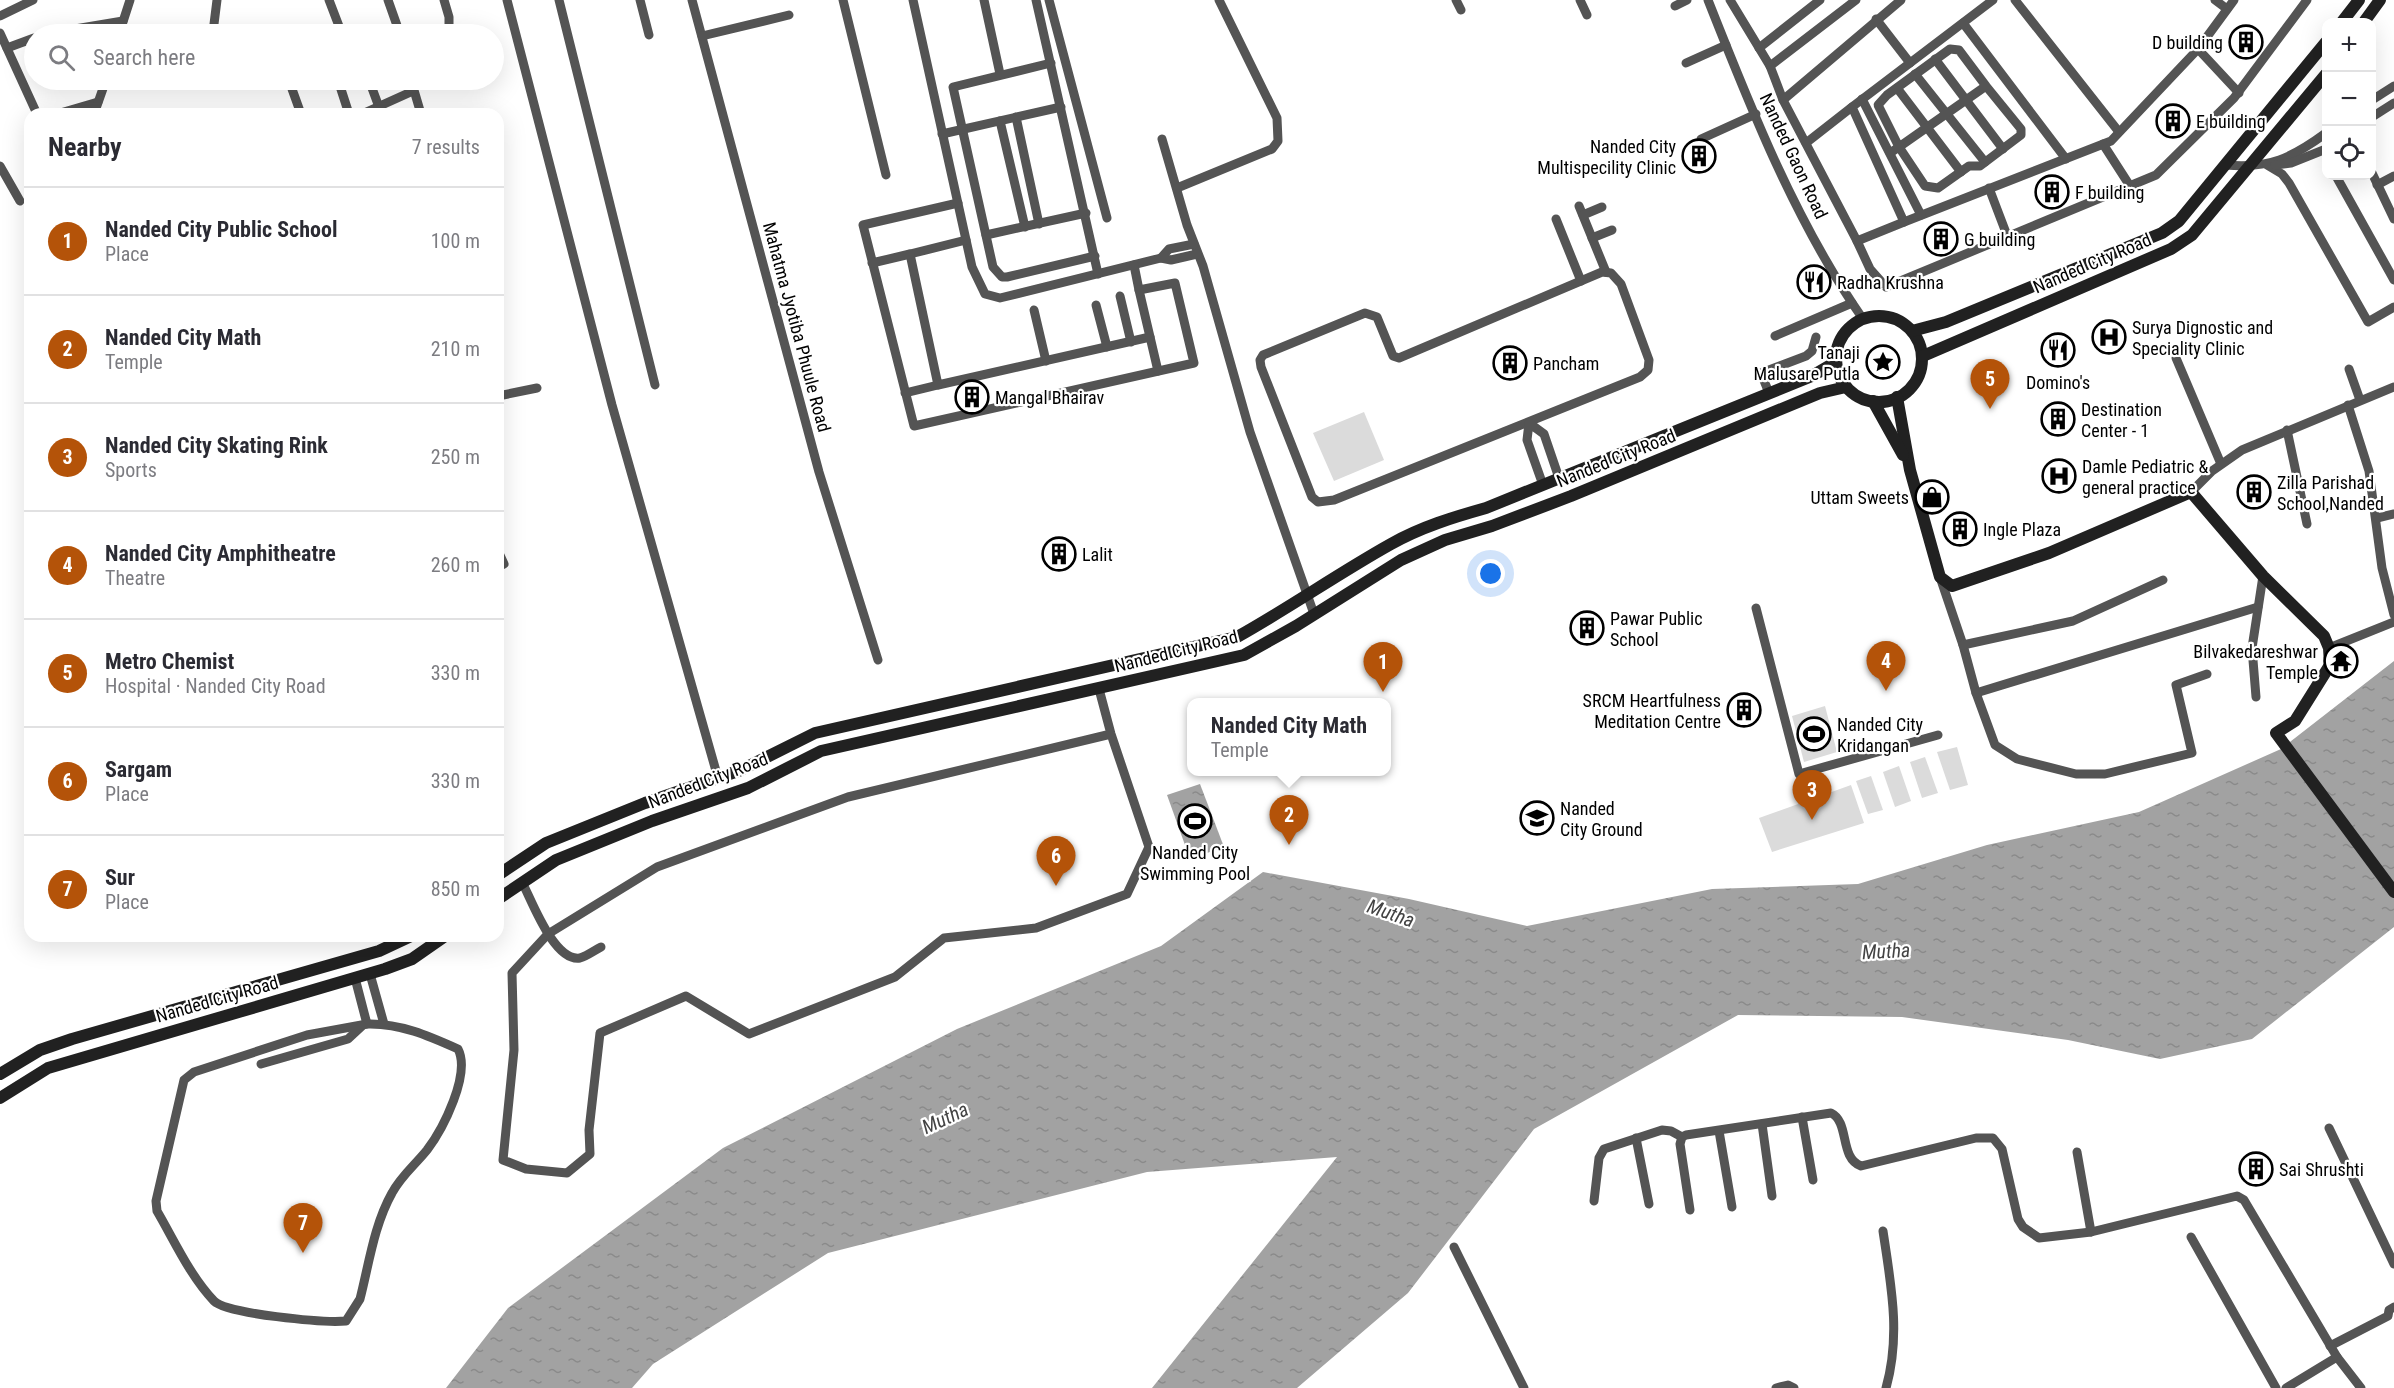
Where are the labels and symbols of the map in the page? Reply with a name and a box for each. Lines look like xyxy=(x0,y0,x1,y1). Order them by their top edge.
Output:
building icon: D building xyxy=(2228,24,2264,60)
place label: D building xyxy=(2152,32,2223,53)
street label: Nanded Gaon Road xyxy=(1756,90,1832,222)
building icon: E building xyxy=(2155,103,2191,139)
place label: E building xyxy=(2196,111,2266,132)
place label: Nanded City Multispecility Clinic xyxy=(1537,136,1676,178)
building icon: Nanded City Multispecility Clinic xyxy=(1681,138,1717,174)
building icon: F building xyxy=(2034,174,2070,210)
place label: F building xyxy=(2075,182,2144,203)
street label: Mahatma Jyotiba Phuule Road xyxy=(759,220,835,434)
building icon: G building xyxy=(1923,221,1959,257)
place label: G building xyxy=(1964,229,2035,250)
street label: Nanded City Road xyxy=(2030,229,2154,297)
restaurant icon: Radha Krushna xyxy=(1796,264,1832,300)
place label: Radha Krushna xyxy=(1837,272,1944,293)
place label: Surya Dignostic and Speciality Clinic xyxy=(2132,317,2273,359)
hospital icon: Surya Dignostic and Speciality Clinic xyxy=(2091,319,2127,355)
restaurant icon: Domino's xyxy=(2040,332,2076,368)
place label: Tanaji Malusare Putla xyxy=(1753,342,1860,384)
place icon: Tanaji Malusare Putla xyxy=(1865,344,1901,380)
building icon: Pancham xyxy=(1492,345,1528,381)
place label: Pancham xyxy=(1533,353,1599,374)
pin: 5 xyxy=(1970,360,2010,409)
place label: Domino's xyxy=(2026,372,2090,393)
building icon: Mangal Bhairav xyxy=(954,379,990,415)
place label: Mangal Bhairav xyxy=(995,387,1105,408)
place label: Destination Center - 1 xyxy=(2081,399,2162,441)
building icon: Destination Center - 1 xyxy=(2040,401,2076,437)
street label: Nanded City Road xyxy=(1553,425,1679,491)
place label: Damle Pediatric & general practice xyxy=(2082,456,2209,498)
hospital icon: Damle Pediatric & general practice xyxy=(2041,458,2077,494)
place label: Zilla Parishad School,Nanded xyxy=(2277,472,2384,514)
building icon: Zilla Parishad School,Nanded xyxy=(2236,474,2272,510)
shop icon: Uttam Sweets xyxy=(1914,479,1950,515)
place label: Uttam Sweets xyxy=(1810,487,1909,508)
building icon: Ingle Plaza xyxy=(1942,511,1978,547)
place label: Ingle Plaza xyxy=(1983,519,2061,540)
building icon: Lalit xyxy=(1041,536,1077,572)
place label: Lalit xyxy=(1082,544,1113,565)
your location xyxy=(1476,559,1505,588)
place label: Pawar Public School xyxy=(1610,608,1703,650)
building icon: Pawar Public School xyxy=(1569,610,1605,646)
street label: Nanded City Road xyxy=(1112,626,1240,676)
place label: Bilvakedareshwar Temple xyxy=(2193,641,2319,683)
pin: 1 xyxy=(1364,642,1402,692)
pin: 4 xyxy=(1866,642,1906,691)
temple icon: Bilvakedareshwar Temple xyxy=(2323,643,2359,679)
place label: SRCM Heartfulness Meditation Centre xyxy=(1583,690,1721,732)
building icon: SRCM Heartfulness Meditation Centre xyxy=(1726,692,1762,728)
place label: Nanded City Kridangan xyxy=(1837,714,1924,756)
sports icon: Nanded City Kridangan xyxy=(1796,716,1832,752)
street label: Nanded City Road xyxy=(645,748,771,812)
pin: 3 xyxy=(1792,770,1832,820)
pin: 2 xyxy=(1270,796,1308,845)
place label: Nanded City Ground xyxy=(1560,798,1643,840)
school or university icon: Nanded City Ground xyxy=(1519,800,1555,836)
sports icon: Nanded City Swimming Pool xyxy=(1177,803,1213,839)
pin: 6 xyxy=(1036,836,1076,886)
place label: Nanded City Swimming Pool xyxy=(1140,842,1250,884)
water label: Mutha xyxy=(1364,894,1418,932)
water label: Mutha xyxy=(1861,938,1911,964)
street label: Nanded City Road xyxy=(153,971,281,1027)
water label: Mutha xyxy=(918,1097,972,1139)
building icon: Sai Shrushti xyxy=(2238,1151,2274,1187)
place label: Sai Shrushti xyxy=(2279,1159,2364,1180)
pin: 7 xyxy=(284,1204,322,1253)

